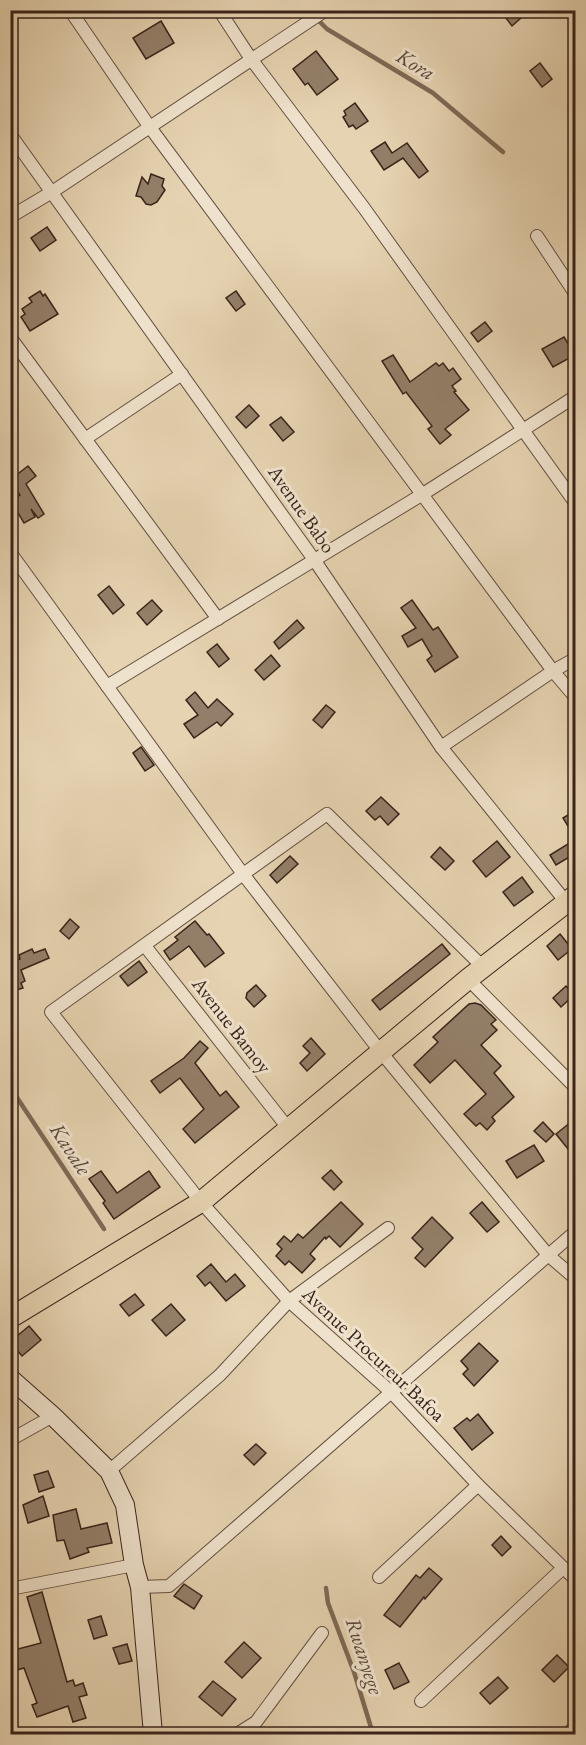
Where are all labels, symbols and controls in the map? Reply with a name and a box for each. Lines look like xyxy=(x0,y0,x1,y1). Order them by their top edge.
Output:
water label: Kora xyxy=(391,42,440,86)
street label: Avenue Babo xyxy=(262,459,342,558)
street label: Avenue Bamoy xyxy=(186,971,278,1078)
water label: Kavale xyxy=(44,1117,98,1181)
street label: Avenue Procureur Bafoa xyxy=(296,1280,451,1427)
water label: Rwanyege xyxy=(340,1614,390,1699)

